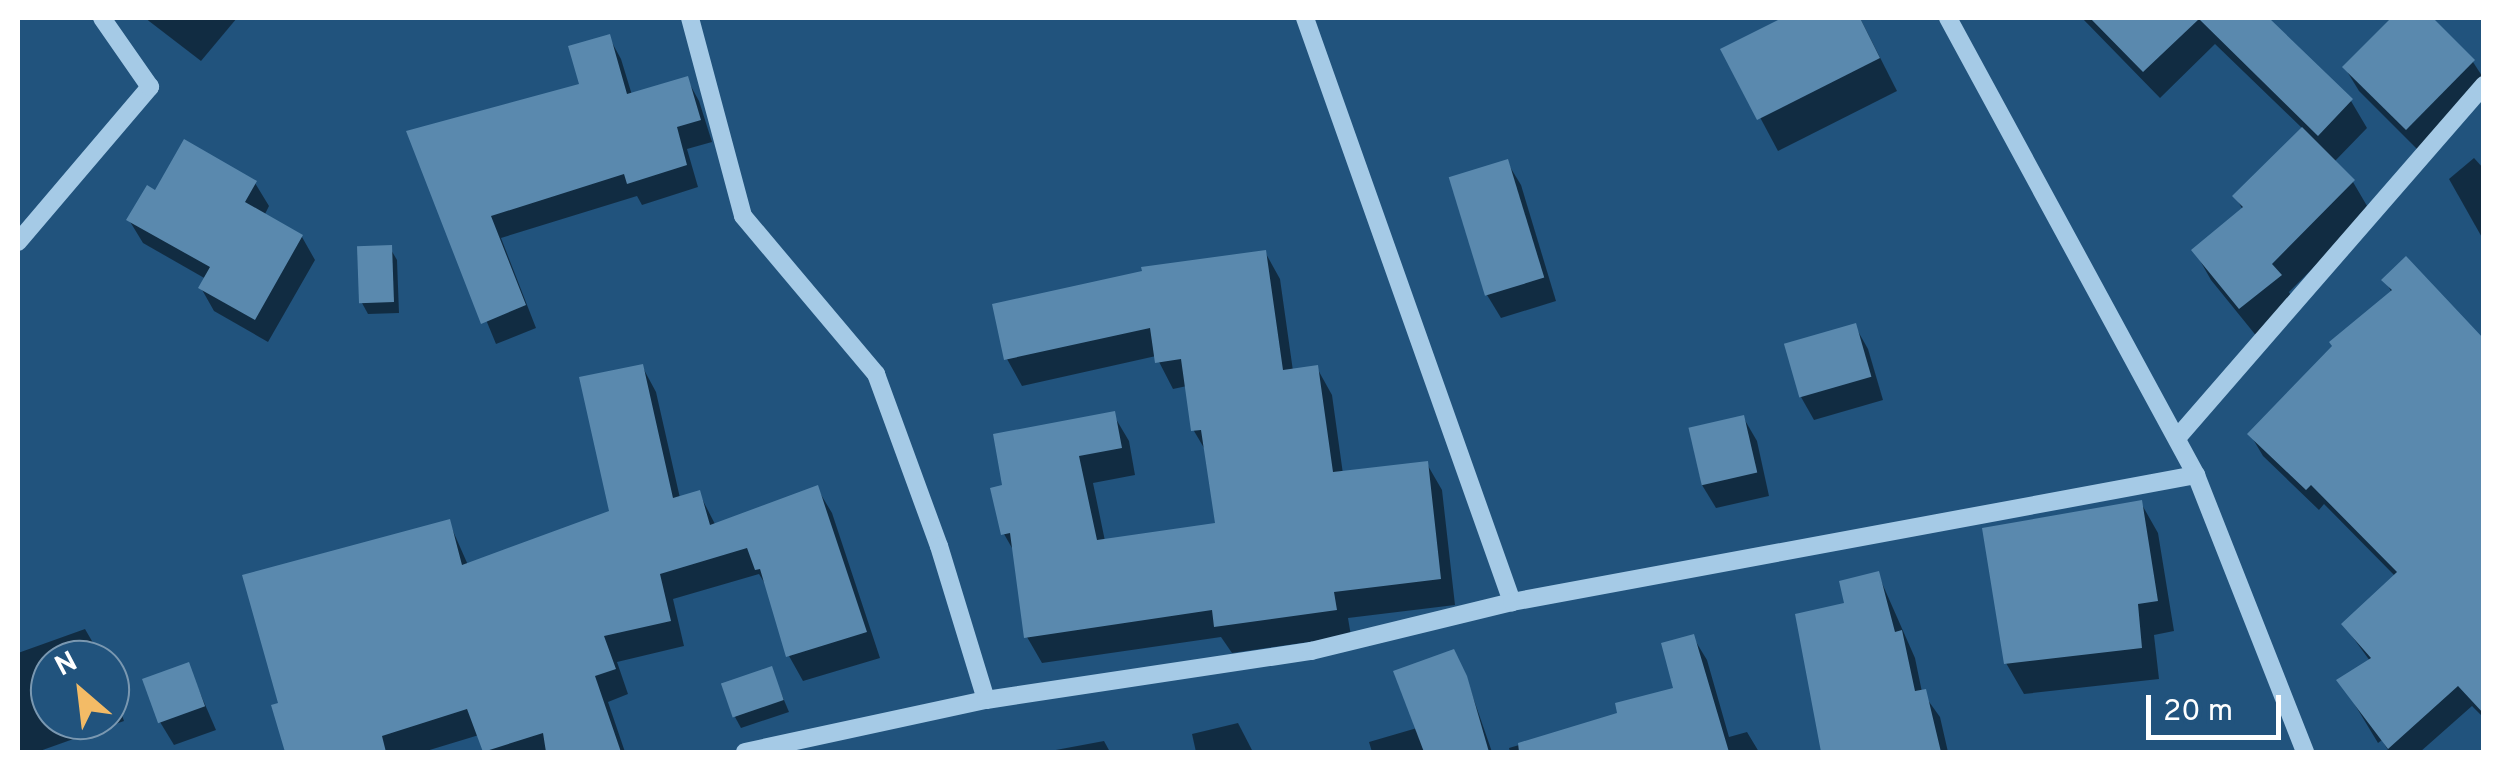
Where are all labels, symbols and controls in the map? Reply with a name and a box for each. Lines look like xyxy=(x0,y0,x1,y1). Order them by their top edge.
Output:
north arrow xyxy=(30,640,130,740)
text: N xyxy=(50,645,84,686)
scale bar xyxy=(2151,675,2286,737)
text: 20 m xyxy=(2163,694,2233,731)

